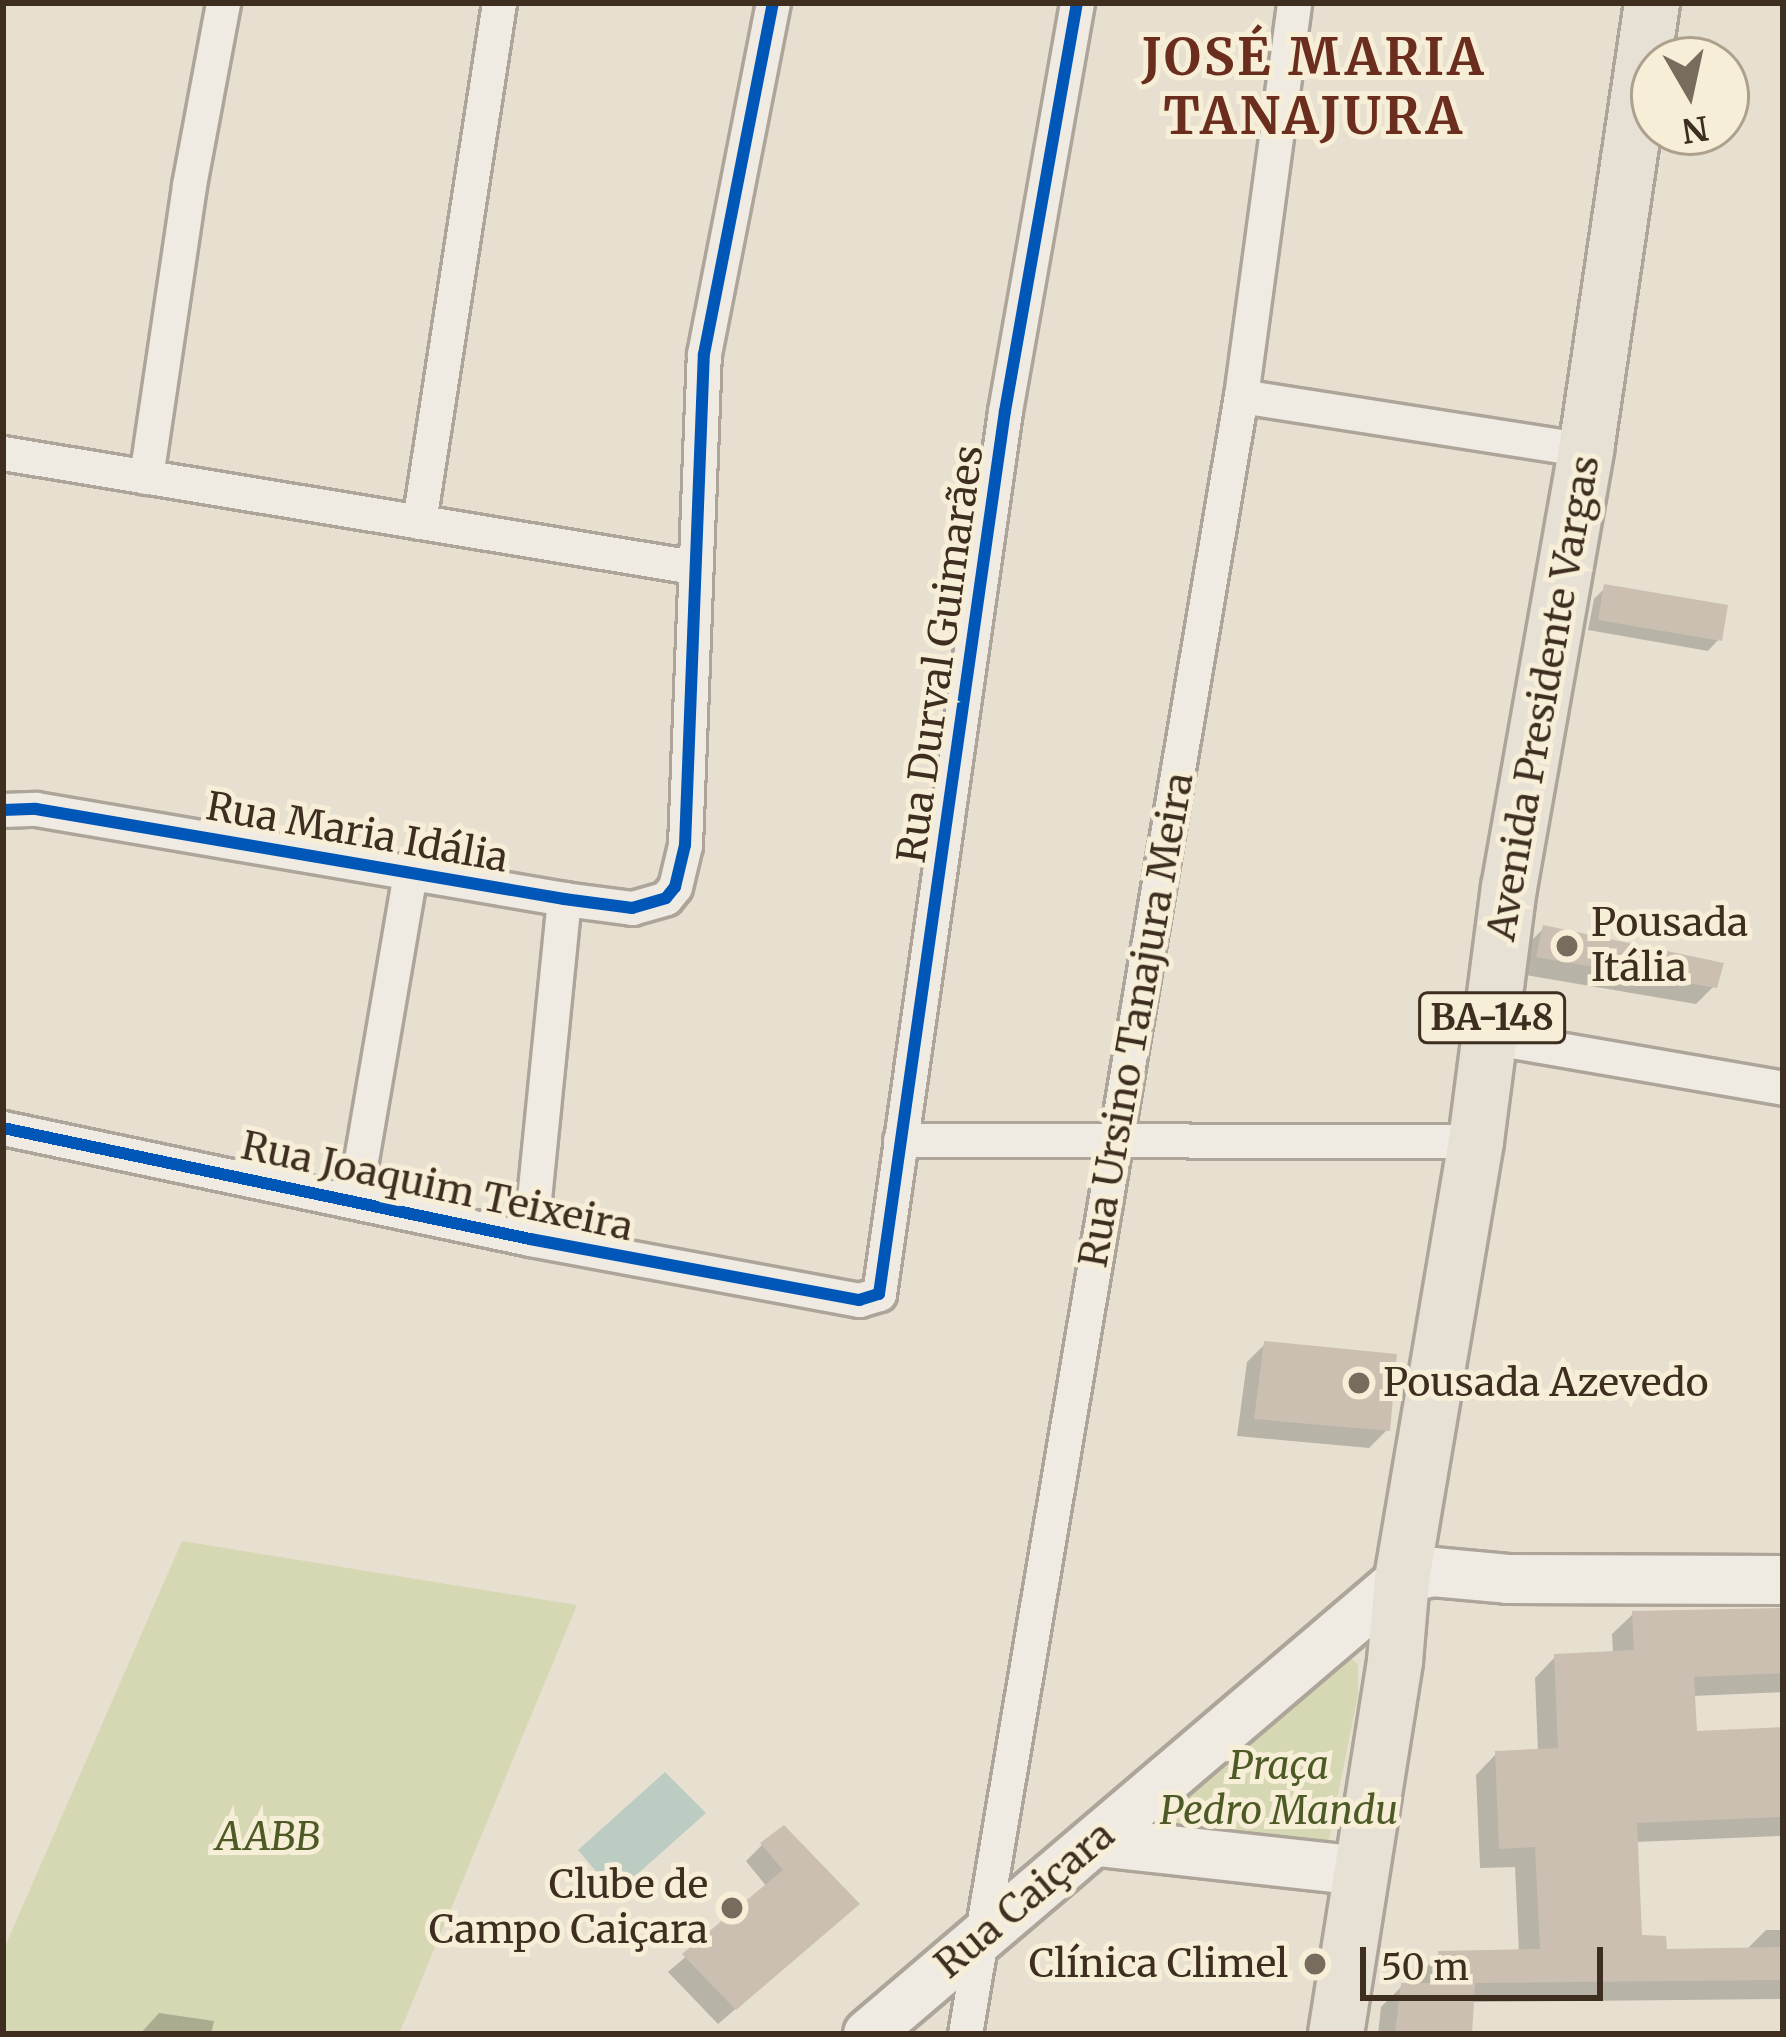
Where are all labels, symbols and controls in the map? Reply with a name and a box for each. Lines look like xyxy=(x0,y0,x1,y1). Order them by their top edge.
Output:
district label: JOSÉ MARIA TANAJURA xyxy=(1142,27,1486,147)
north arrow xyxy=(1630,36,1750,156)
text: N xyxy=(1679,107,1711,151)
street label: Rua Durval Guimarães xyxy=(889,442,993,866)
street label: Avenida Presidente Vargas xyxy=(1478,452,1610,944)
street label: Rua Ursino Tanajura Meira xyxy=(1070,769,1204,1271)
street label: Rua Maria Idália xyxy=(203,783,511,883)
place label: Pousada Itália xyxy=(1591,901,1748,992)
marker: Pousada Itália xyxy=(1554,933,1580,959)
road number: BA-148 xyxy=(1417,988,1567,1048)
street label: Rua Joaquim Teixeira xyxy=(237,1123,637,1251)
place label: Pousada Azevedo xyxy=(1383,1360,1708,1406)
marker: Pousada Azevedo xyxy=(1346,1370,1372,1396)
park label: Praça Pedro Mandu xyxy=(1160,1744,1398,1835)
street label: Rua Caiçara xyxy=(926,1812,1124,1988)
park label: AABB xyxy=(216,1814,320,1860)
place label: Clube de Campo Caiçara xyxy=(429,1863,708,1954)
marker: Clube de Campo Caiçara xyxy=(719,1895,745,1921)
scale bar xyxy=(1366,1923,1609,1997)
place label: Clínica Climel xyxy=(1029,1941,1288,1987)
text: 50 m xyxy=(1381,1945,1469,1990)
marker: Clínica Climel xyxy=(1299,1948,1331,1980)

